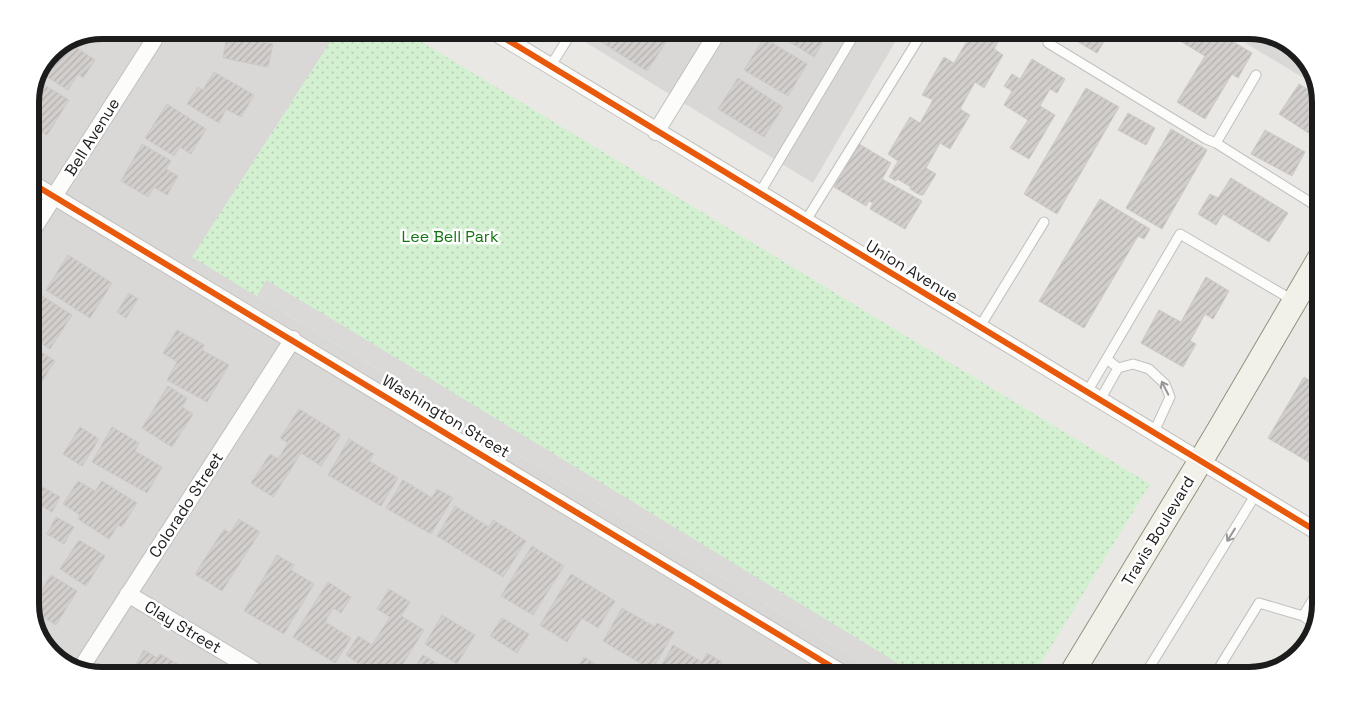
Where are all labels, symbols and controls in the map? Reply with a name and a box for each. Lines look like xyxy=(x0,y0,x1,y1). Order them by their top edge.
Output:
street label: Bell Avenue xyxy=(60,94,124,180)
park label: Lee Bell Park xyxy=(401,226,499,247)
street label: Union Avenue xyxy=(862,235,962,307)
street label: Washington Street xyxy=(378,370,514,462)
one-way arrow xyxy=(1160,381,1170,396)
street label: Colorado Street xyxy=(144,448,228,562)
street label: Travis Boulevard xyxy=(1117,472,1199,590)
one-way arrow xyxy=(1226,528,1236,542)
street label: Clay Street xyxy=(141,596,225,658)

